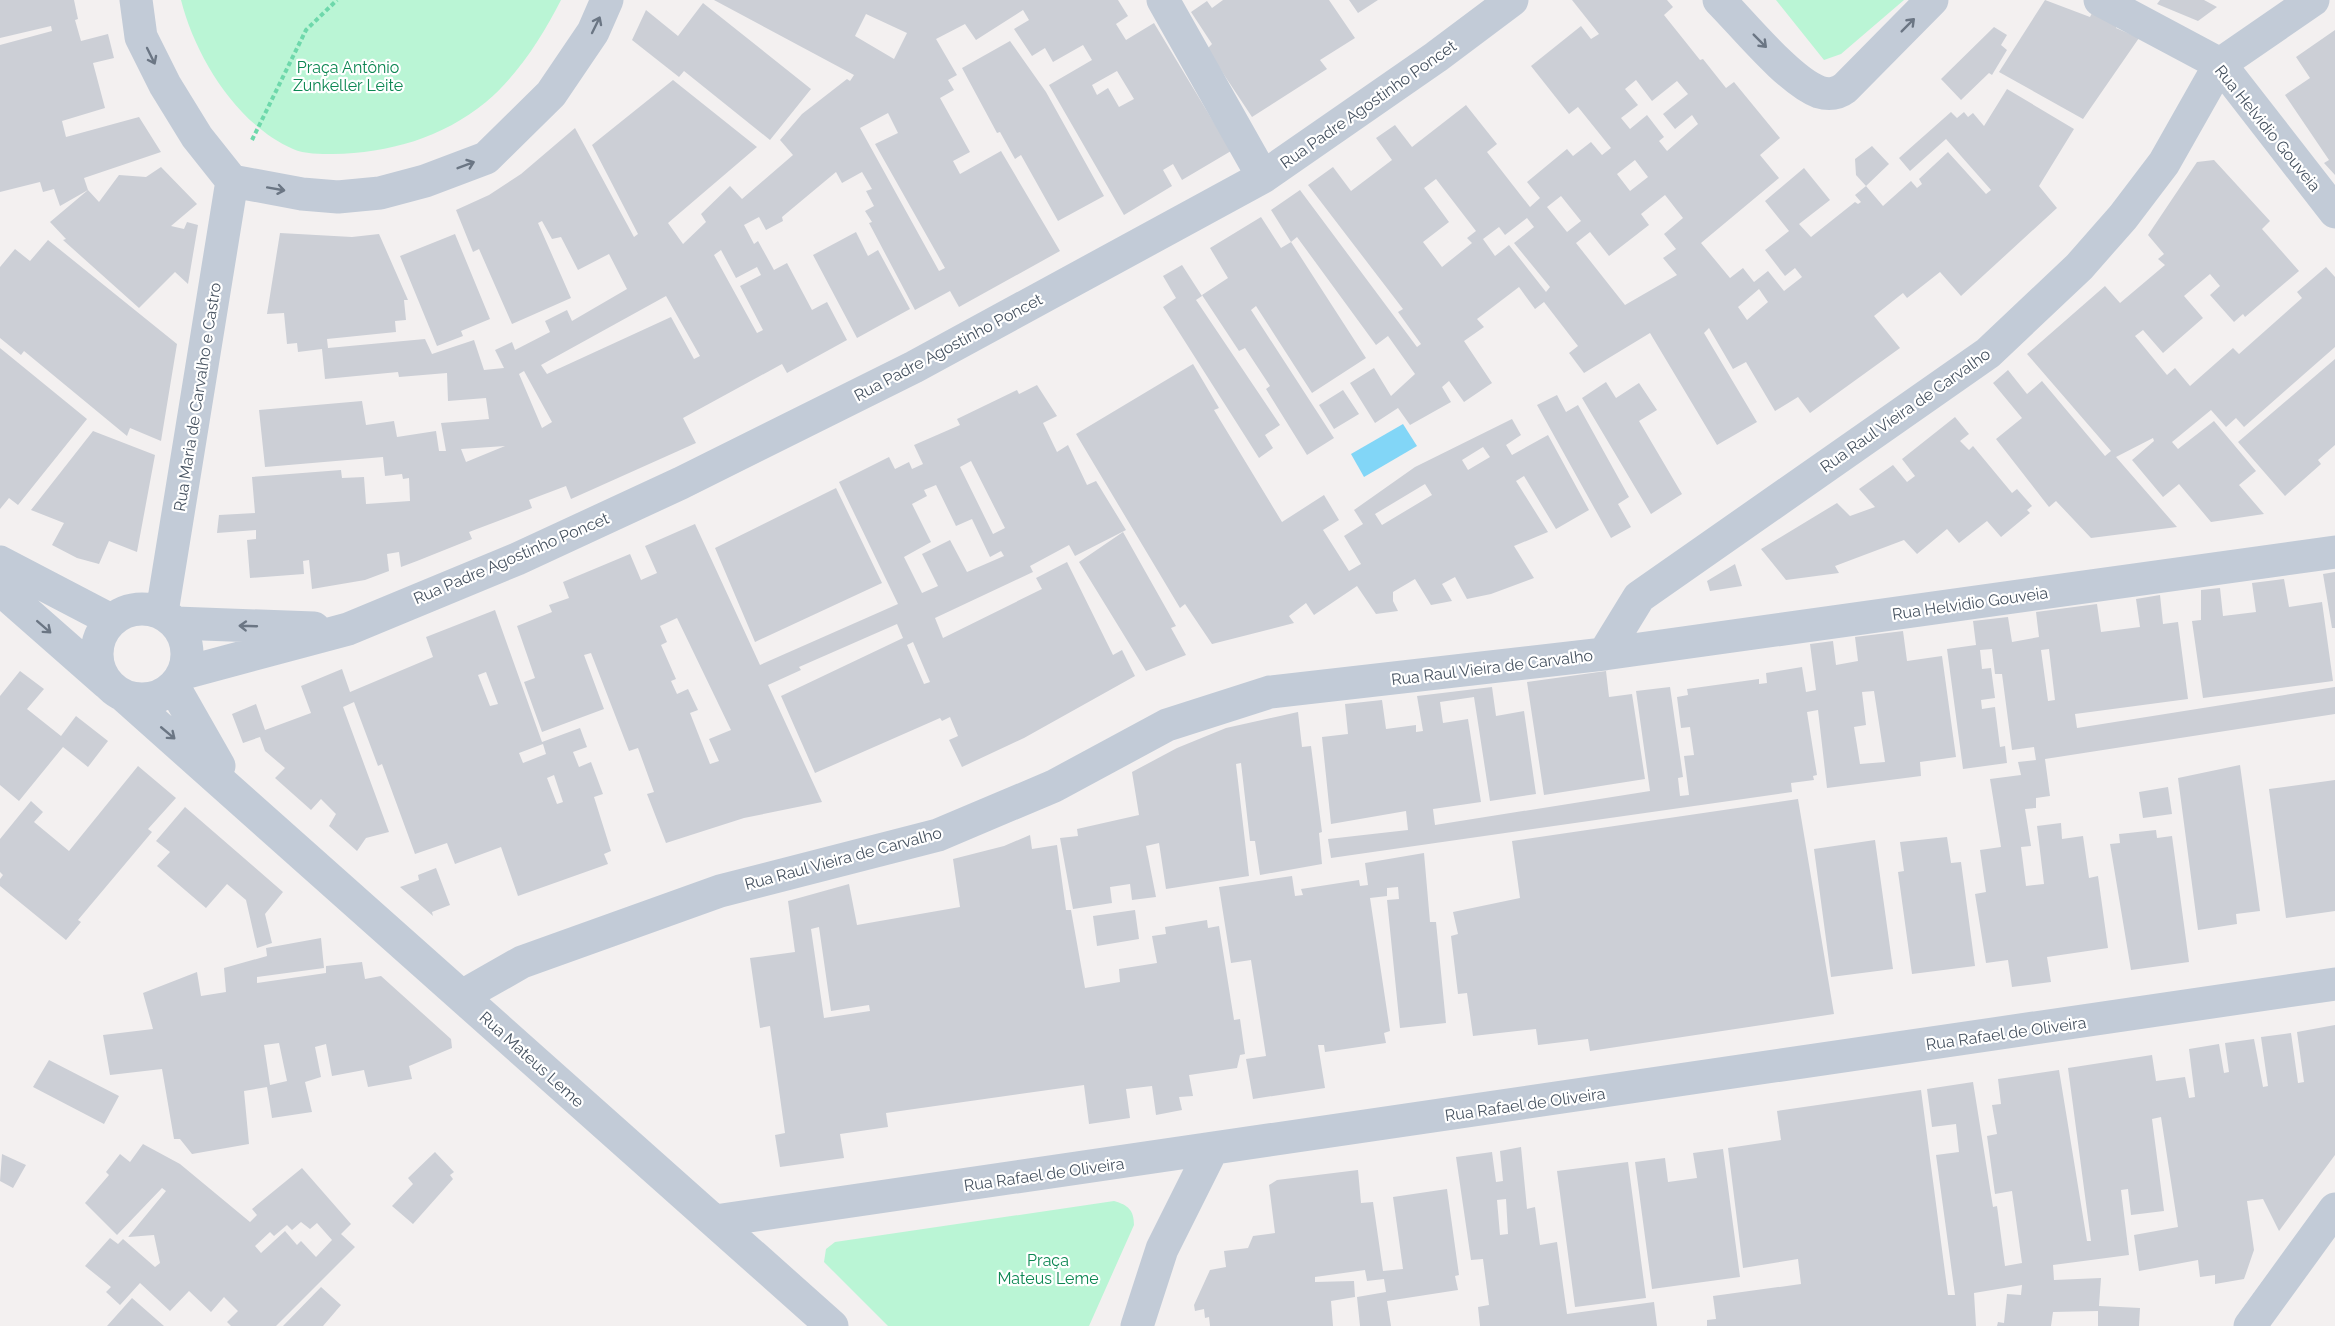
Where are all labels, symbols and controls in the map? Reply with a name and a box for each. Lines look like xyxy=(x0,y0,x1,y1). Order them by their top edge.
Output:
one-way arrow xyxy=(590,16,602,34)
one-way arrow xyxy=(1900,17,1915,32)
one-way arrow xyxy=(1753,34,1768,49)
street label: Rua Padre Agostinho Poncet xyxy=(1277,36,1460,173)
one-way arrow xyxy=(145,47,157,65)
park label: Praça Antônio Zunkeller Leite xyxy=(293,58,403,95)
street label: Rua Helvidio Gouveia xyxy=(2211,61,2324,195)
one-way arrow xyxy=(456,159,475,170)
one-way arrow xyxy=(266,184,286,195)
street label: Rua Maria de Carvalho e Castro xyxy=(170,281,225,513)
street label: Rua Padre Agostinho Poncet xyxy=(851,289,1046,405)
street label: Rua Raul Vieira de Carvalho xyxy=(1817,344,1994,476)
street label: Rua Padre Agostinho Poncet xyxy=(411,508,612,608)
street label: Rua Helvidio Gouveia xyxy=(1891,583,2049,624)
one-way arrow xyxy=(36,620,51,634)
one-way arrow xyxy=(238,620,258,631)
street label: Rua Raul Vieira de Carvalho xyxy=(1390,646,1594,689)
one-way arrow xyxy=(160,726,175,740)
street label: Rua Raul Vieira de Carvalho xyxy=(743,823,944,894)
street label: Rua Mateus Leme xyxy=(476,1008,588,1111)
street label: Rua Rafael de Oliveira xyxy=(1925,1013,2087,1054)
street label: Rua Rafael de Oliveira xyxy=(1444,1084,1606,1125)
street label: Rua Rafael de Oliveira xyxy=(963,1154,1125,1195)
park label: Praça Mateus Leme xyxy=(997,1251,1099,1288)

